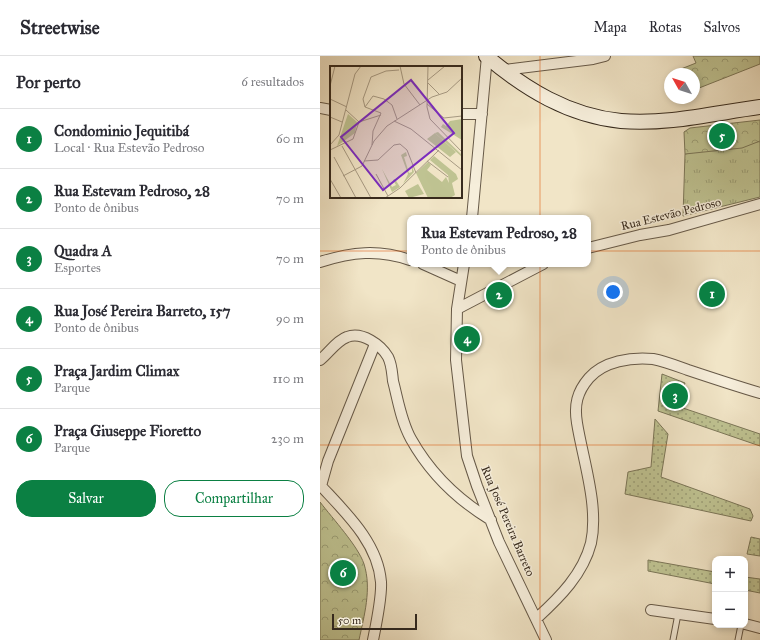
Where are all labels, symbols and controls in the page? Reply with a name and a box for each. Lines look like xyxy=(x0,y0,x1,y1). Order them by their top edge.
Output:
text: Streetwise xyxy=(20,16,100,39)
text: Mapa xyxy=(593,19,627,36)
text: Rotas xyxy=(649,19,682,36)
text: Salvos xyxy=(704,19,740,36)
inset map xyxy=(330,66,462,198)
north arrow xyxy=(664,68,700,104)
text: Por perto xyxy=(16,72,81,93)
text: 6 resultados xyxy=(241,74,304,90)
pin: 5 xyxy=(709,121,735,151)
text: Condominio Jequitibá xyxy=(54,122,189,140)
text: 1 xyxy=(26,131,32,147)
text: 60 m xyxy=(276,131,304,147)
text: Local · Rua Estevão Pedroso xyxy=(54,140,205,156)
text: Rua Estevam Pedroso, 28 xyxy=(54,182,210,200)
text: 2 xyxy=(26,191,32,207)
text: 70 m xyxy=(276,191,304,207)
street label: Rua Estevão Pedroso xyxy=(619,195,723,233)
text: Ponto de ônibus xyxy=(54,200,139,216)
popup xyxy=(407,215,591,267)
text: Rua Estevam Pedroso, 28 xyxy=(421,224,577,242)
text: Quadra A xyxy=(54,242,112,260)
text: Ponto de ônibus xyxy=(421,242,506,258)
text: 3 xyxy=(26,251,32,267)
text: 70 m xyxy=(276,251,304,267)
text: Esportes xyxy=(54,260,101,276)
pin: 1 xyxy=(699,279,725,309)
pin: 2 xyxy=(486,280,512,310)
your location xyxy=(603,282,623,302)
text: Rua José Pereira Barreto, 157 xyxy=(54,302,230,320)
text: 4 xyxy=(25,311,33,327)
text: 90 m xyxy=(276,311,304,327)
text: Ponto de ônibus xyxy=(54,320,139,336)
pin: 4 xyxy=(454,324,480,354)
text: Praça Jardim Climax xyxy=(54,362,179,380)
text: 5 xyxy=(26,371,32,387)
text: 110 m xyxy=(272,371,304,387)
text: Parque xyxy=(54,380,90,396)
pin: 3 xyxy=(662,381,688,411)
text: Praça Giuseppe Fioretto xyxy=(54,422,201,440)
text: 6 xyxy=(26,431,32,447)
text: 230 m xyxy=(271,431,304,447)
text: Parque xyxy=(54,440,90,456)
street label: Rua José Pereira Barreto xyxy=(477,464,538,579)
button: Salvar xyxy=(16,480,156,517)
button: Compartilhar xyxy=(164,480,304,517)
map controls xyxy=(712,556,748,628)
button: + xyxy=(712,556,748,592)
pin: 6 xyxy=(330,558,356,588)
button: − xyxy=(712,592,748,628)
scale bar xyxy=(332,612,417,631)
text: 50 m xyxy=(338,614,361,627)

